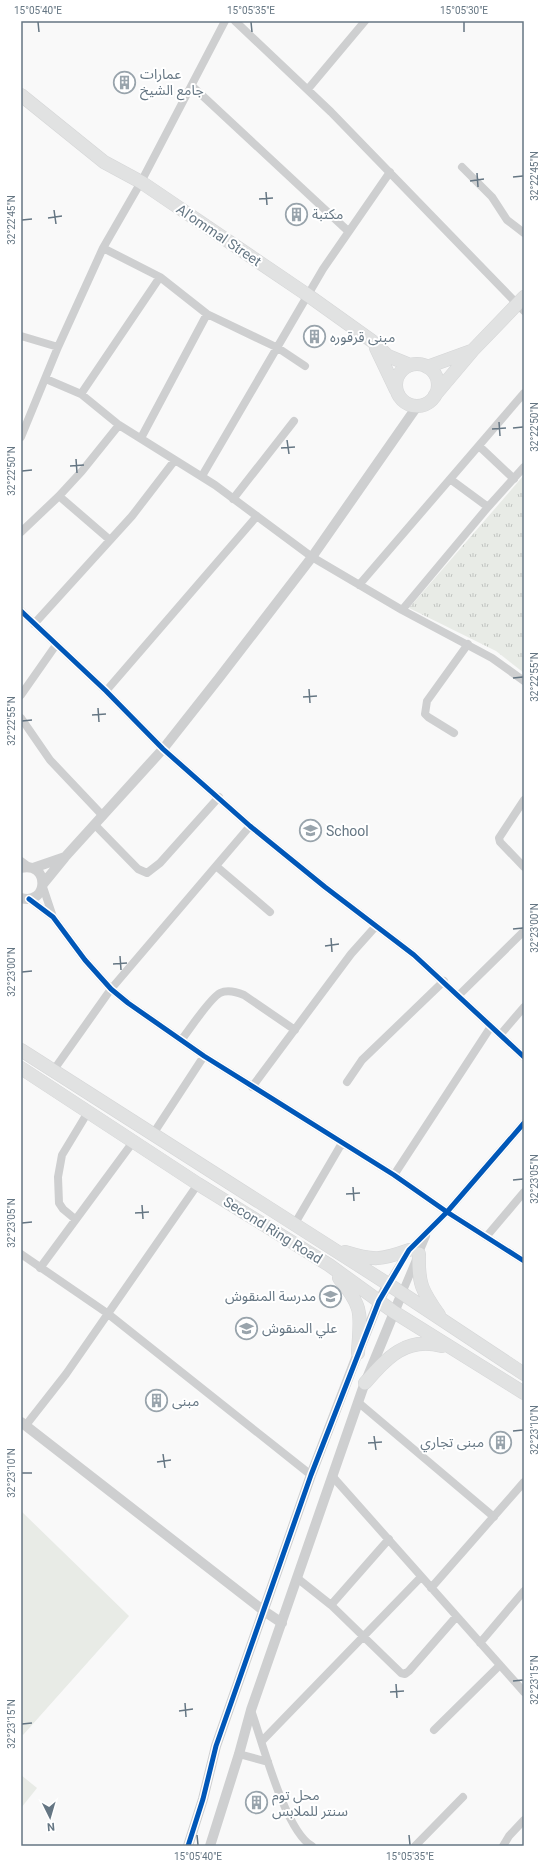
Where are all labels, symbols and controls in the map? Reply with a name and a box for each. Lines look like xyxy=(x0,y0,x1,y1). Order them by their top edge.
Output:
text: 15°05'40"E xyxy=(14,5,62,16)
text: 15°05'35"E xyxy=(227,5,275,16)
text: 15°05'30"E xyxy=(440,5,488,16)
place label: عمارات جامع الشيخ xyxy=(140,66,204,101)
building icon: عمارات جامع الشيخ xyxy=(111,69,137,95)
text: 32°22'45"N xyxy=(529,151,540,201)
text: 32°22'45"N xyxy=(6,195,17,245)
street label: Al'ommal Street xyxy=(174,201,265,269)
building icon: مكتبة xyxy=(283,201,309,227)
place label: مكتبة xyxy=(312,206,343,222)
building icon: مبنى قرقوره xyxy=(301,324,327,350)
place label: مبنى قرقوره xyxy=(330,329,395,346)
text: 32°22'50"N xyxy=(529,402,540,452)
text: 32°22'50"N xyxy=(6,446,17,496)
text: 32°22'55"N xyxy=(529,652,540,702)
text: 32°22'55"N xyxy=(6,696,17,746)
school or university icon: School xyxy=(297,818,323,844)
place label: School xyxy=(326,823,369,839)
text: 32°23'00"N xyxy=(529,903,540,953)
text: 32°23'00"N xyxy=(6,947,17,997)
text: 32°23'05"N xyxy=(529,1154,540,1204)
street label: Second Ring Road xyxy=(221,1193,325,1267)
text: 32°23'05"N xyxy=(6,1198,17,1248)
school or university icon: مدرسة المنقوش xyxy=(318,1283,344,1309)
place label: مدرسة المنقوش xyxy=(225,1288,316,1305)
school or university icon: علي المنقوش xyxy=(234,1315,260,1341)
place label: علي المنقوش xyxy=(262,1320,337,1339)
building icon: مبنى xyxy=(143,1388,169,1414)
place label: مبنى xyxy=(172,1393,199,1410)
text: 32°23'10"N xyxy=(529,1405,540,1455)
building icon: مبنى تجاري xyxy=(487,1429,513,1455)
place label: مبنى تجاري xyxy=(420,1434,484,1453)
text: 32°23'10"N xyxy=(6,1448,17,1498)
text: 32°23'15"N xyxy=(529,1655,540,1705)
text: 32°23'15"N xyxy=(6,1699,17,1749)
place label: محل توم سنتر للملابس xyxy=(272,1787,348,1820)
building icon: محل توم سنتر للملابس xyxy=(244,1790,270,1816)
north arrow xyxy=(30,1797,70,1837)
text: N xyxy=(46,1820,55,1833)
text: 15°05'40"E xyxy=(174,1851,222,1862)
text: 15°05'35"E xyxy=(386,1851,434,1862)

